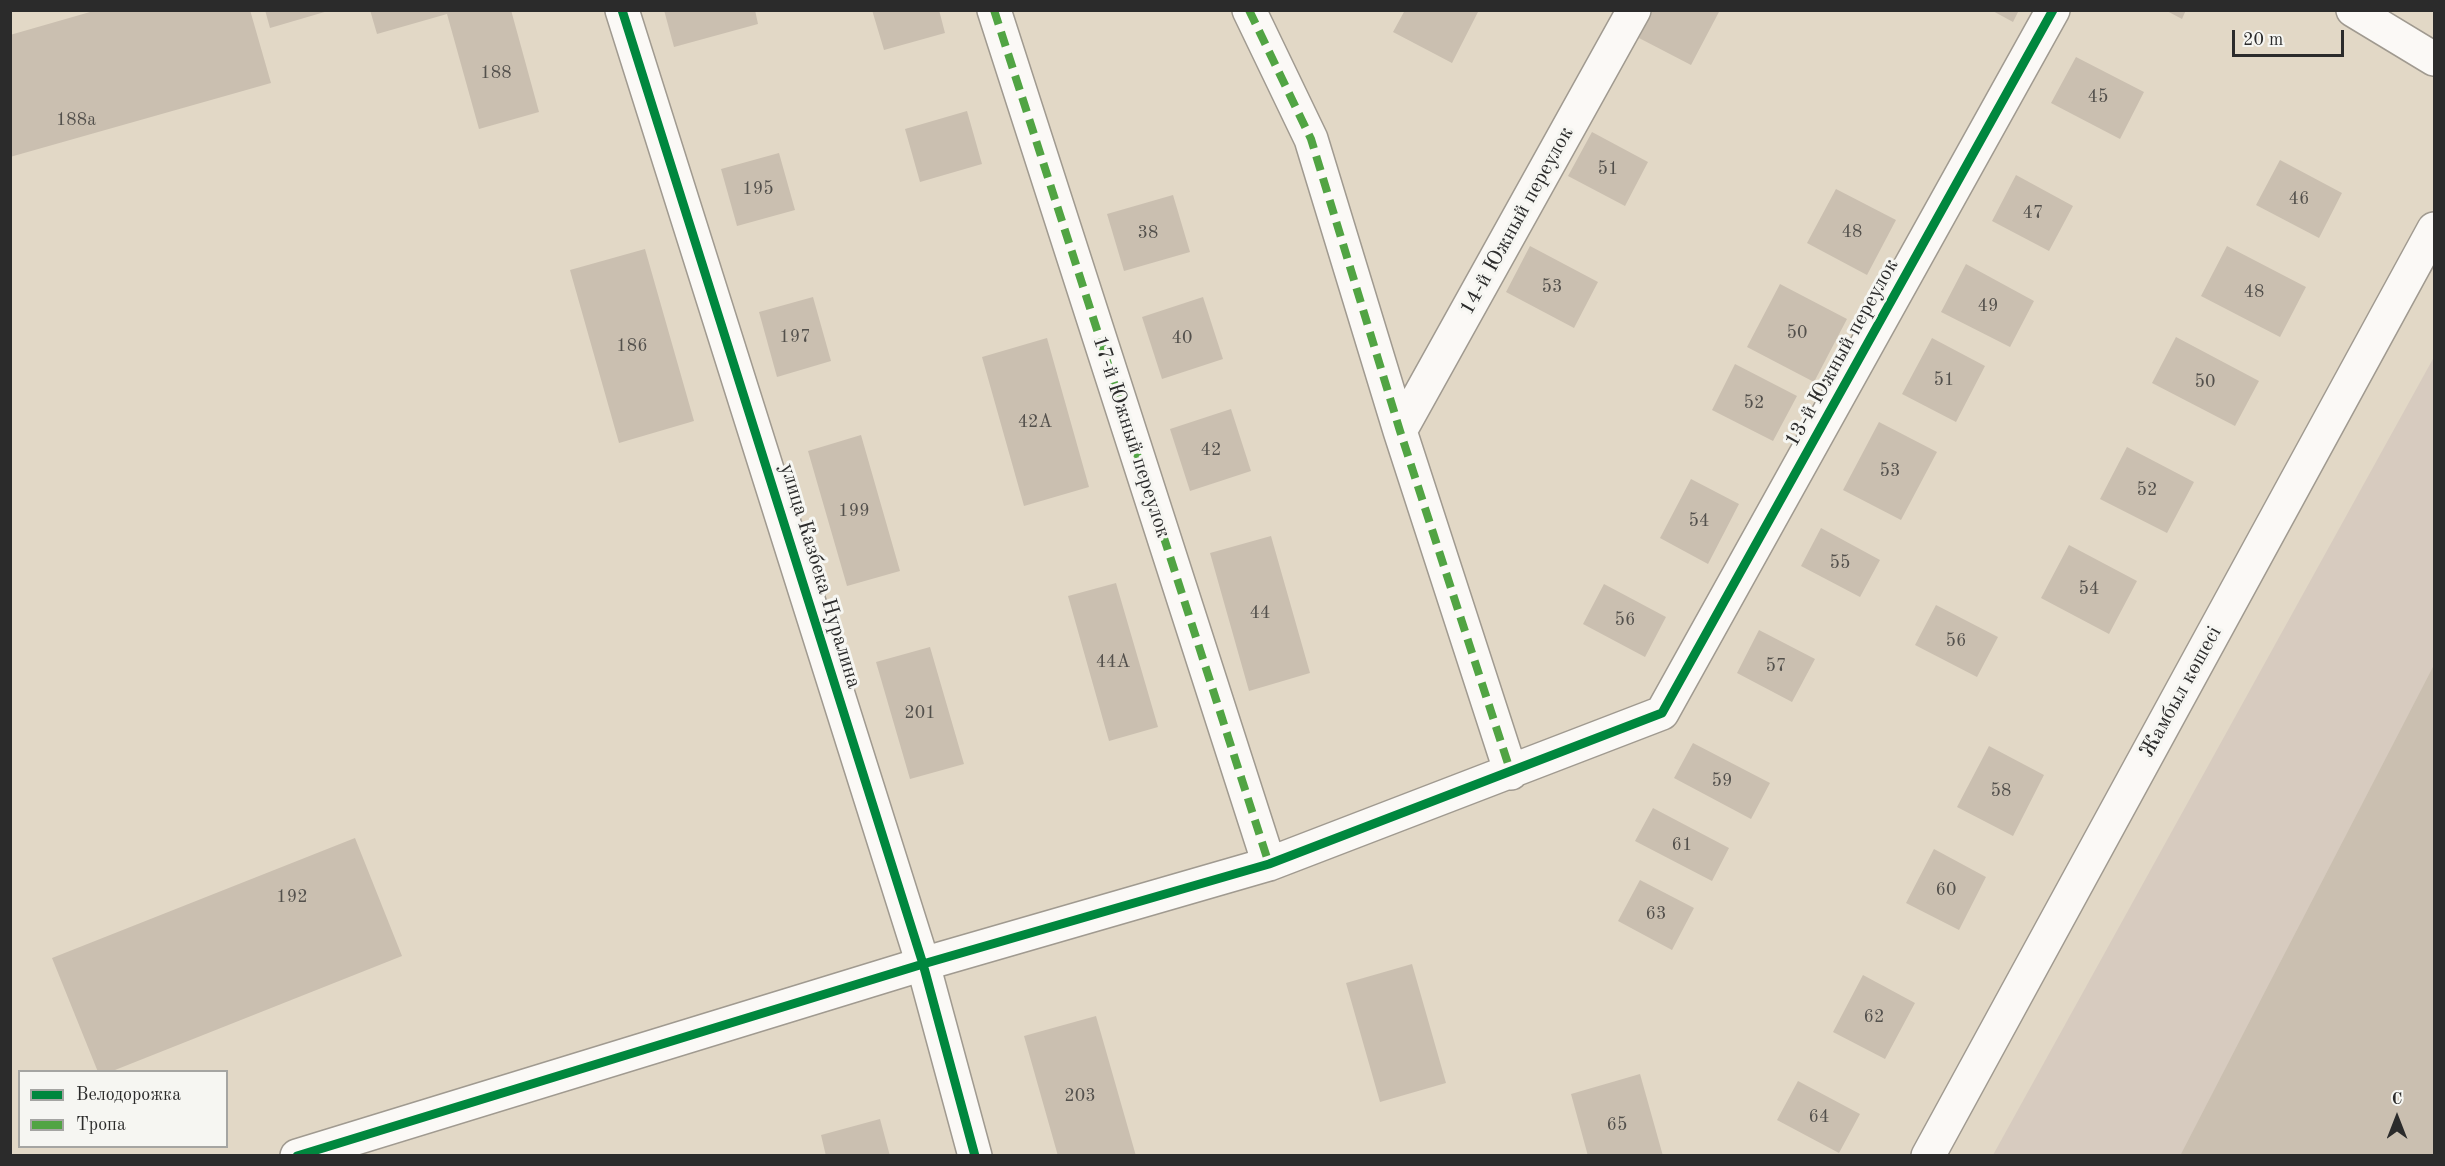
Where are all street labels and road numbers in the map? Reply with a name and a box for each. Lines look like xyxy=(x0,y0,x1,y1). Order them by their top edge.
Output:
street label: 14-й Южный переулок xyxy=(1455,123,1579,319)
street label: 13-й Южный переулок xyxy=(1780,255,1904,451)
street label: 17-й Южный переулок xyxy=(1086,333,1176,541)
street label: улица Казбека Нуралина xyxy=(774,460,866,692)
street label: Жамбыл көшесі xyxy=(2135,622,2227,762)

